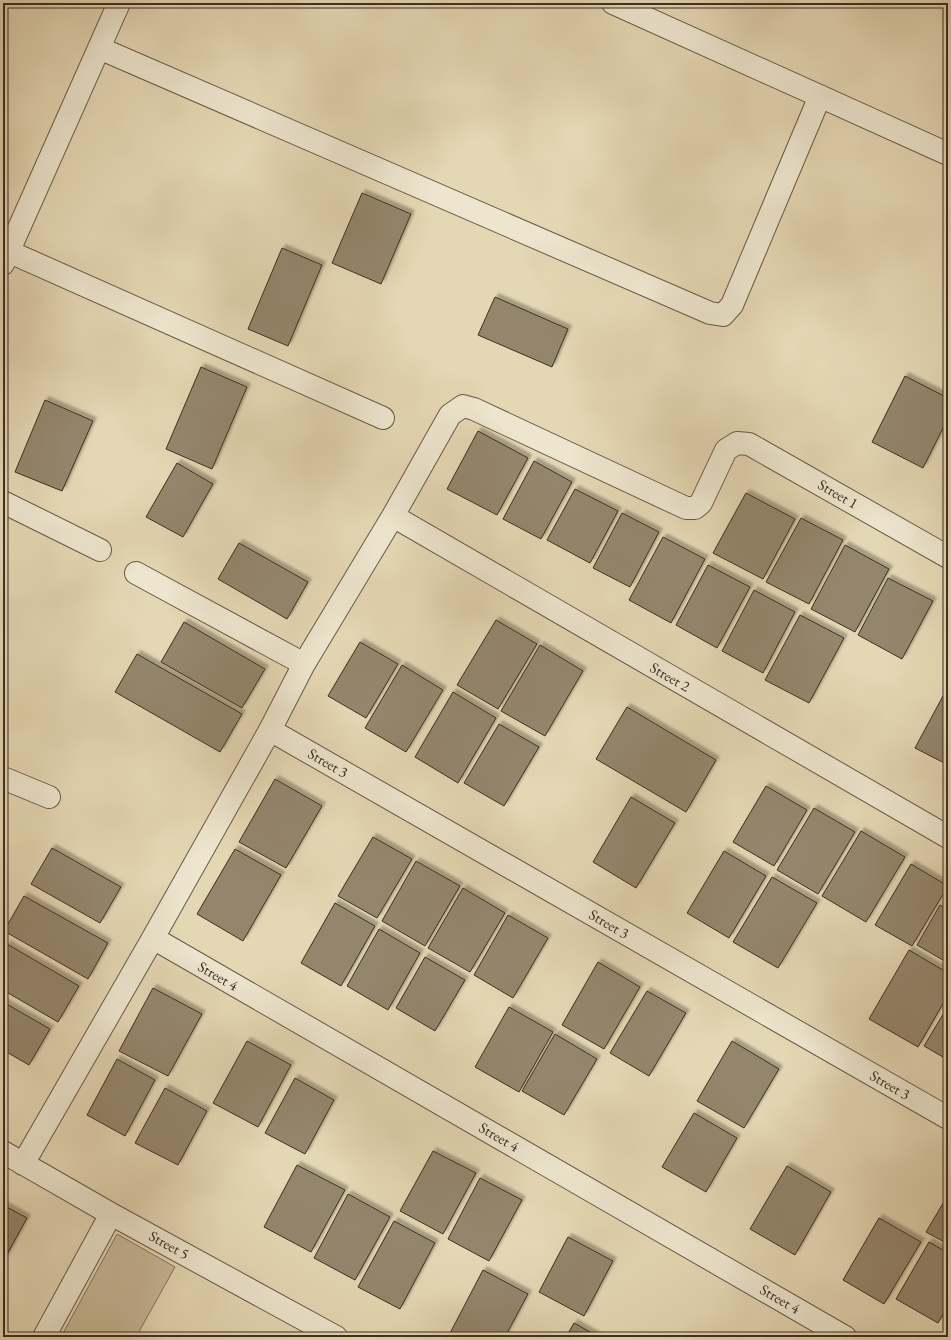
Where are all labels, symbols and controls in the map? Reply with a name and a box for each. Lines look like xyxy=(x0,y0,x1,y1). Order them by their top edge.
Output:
street label: Street 1 xyxy=(815,475,862,513)
street label: Street 2 xyxy=(647,658,694,696)
street label: Street 3 xyxy=(305,744,352,782)
street label: Street 3 xyxy=(586,905,633,943)
street label: Street 4 xyxy=(195,957,242,995)
street label: Street 3 xyxy=(867,1066,914,1104)
street label: Street 4 xyxy=(476,1118,523,1156)
street label: Street 5 xyxy=(146,1226,193,1263)
street label: Street 4 xyxy=(757,1280,804,1318)

